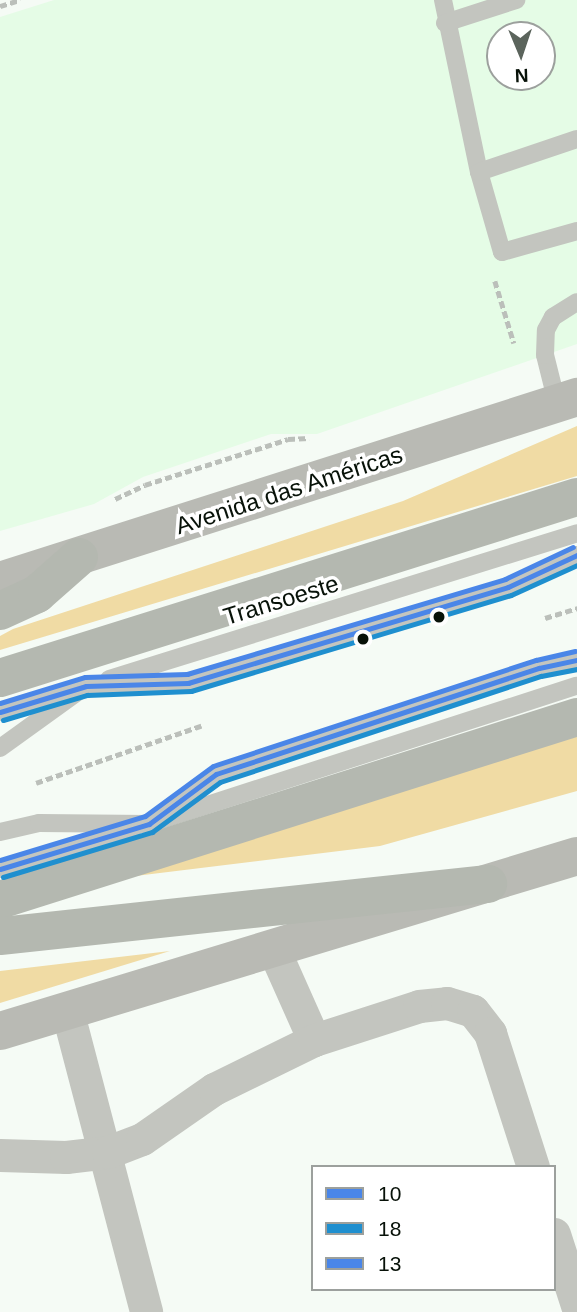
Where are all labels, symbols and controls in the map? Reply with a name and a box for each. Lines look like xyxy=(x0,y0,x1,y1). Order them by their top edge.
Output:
north arrow xyxy=(486,21,556,91)
text: N xyxy=(514,65,529,86)
street label: Avenida das Américas xyxy=(171,439,407,541)
street label: Transoeste xyxy=(220,569,342,631)
unlabelled marker xyxy=(432,610,446,624)
unlabelled marker xyxy=(356,632,370,646)
legend xyxy=(311,1165,556,1291)
text: 10 xyxy=(378,1182,401,1205)
text: 18 xyxy=(378,1217,401,1240)
text: 13 xyxy=(378,1252,401,1275)

